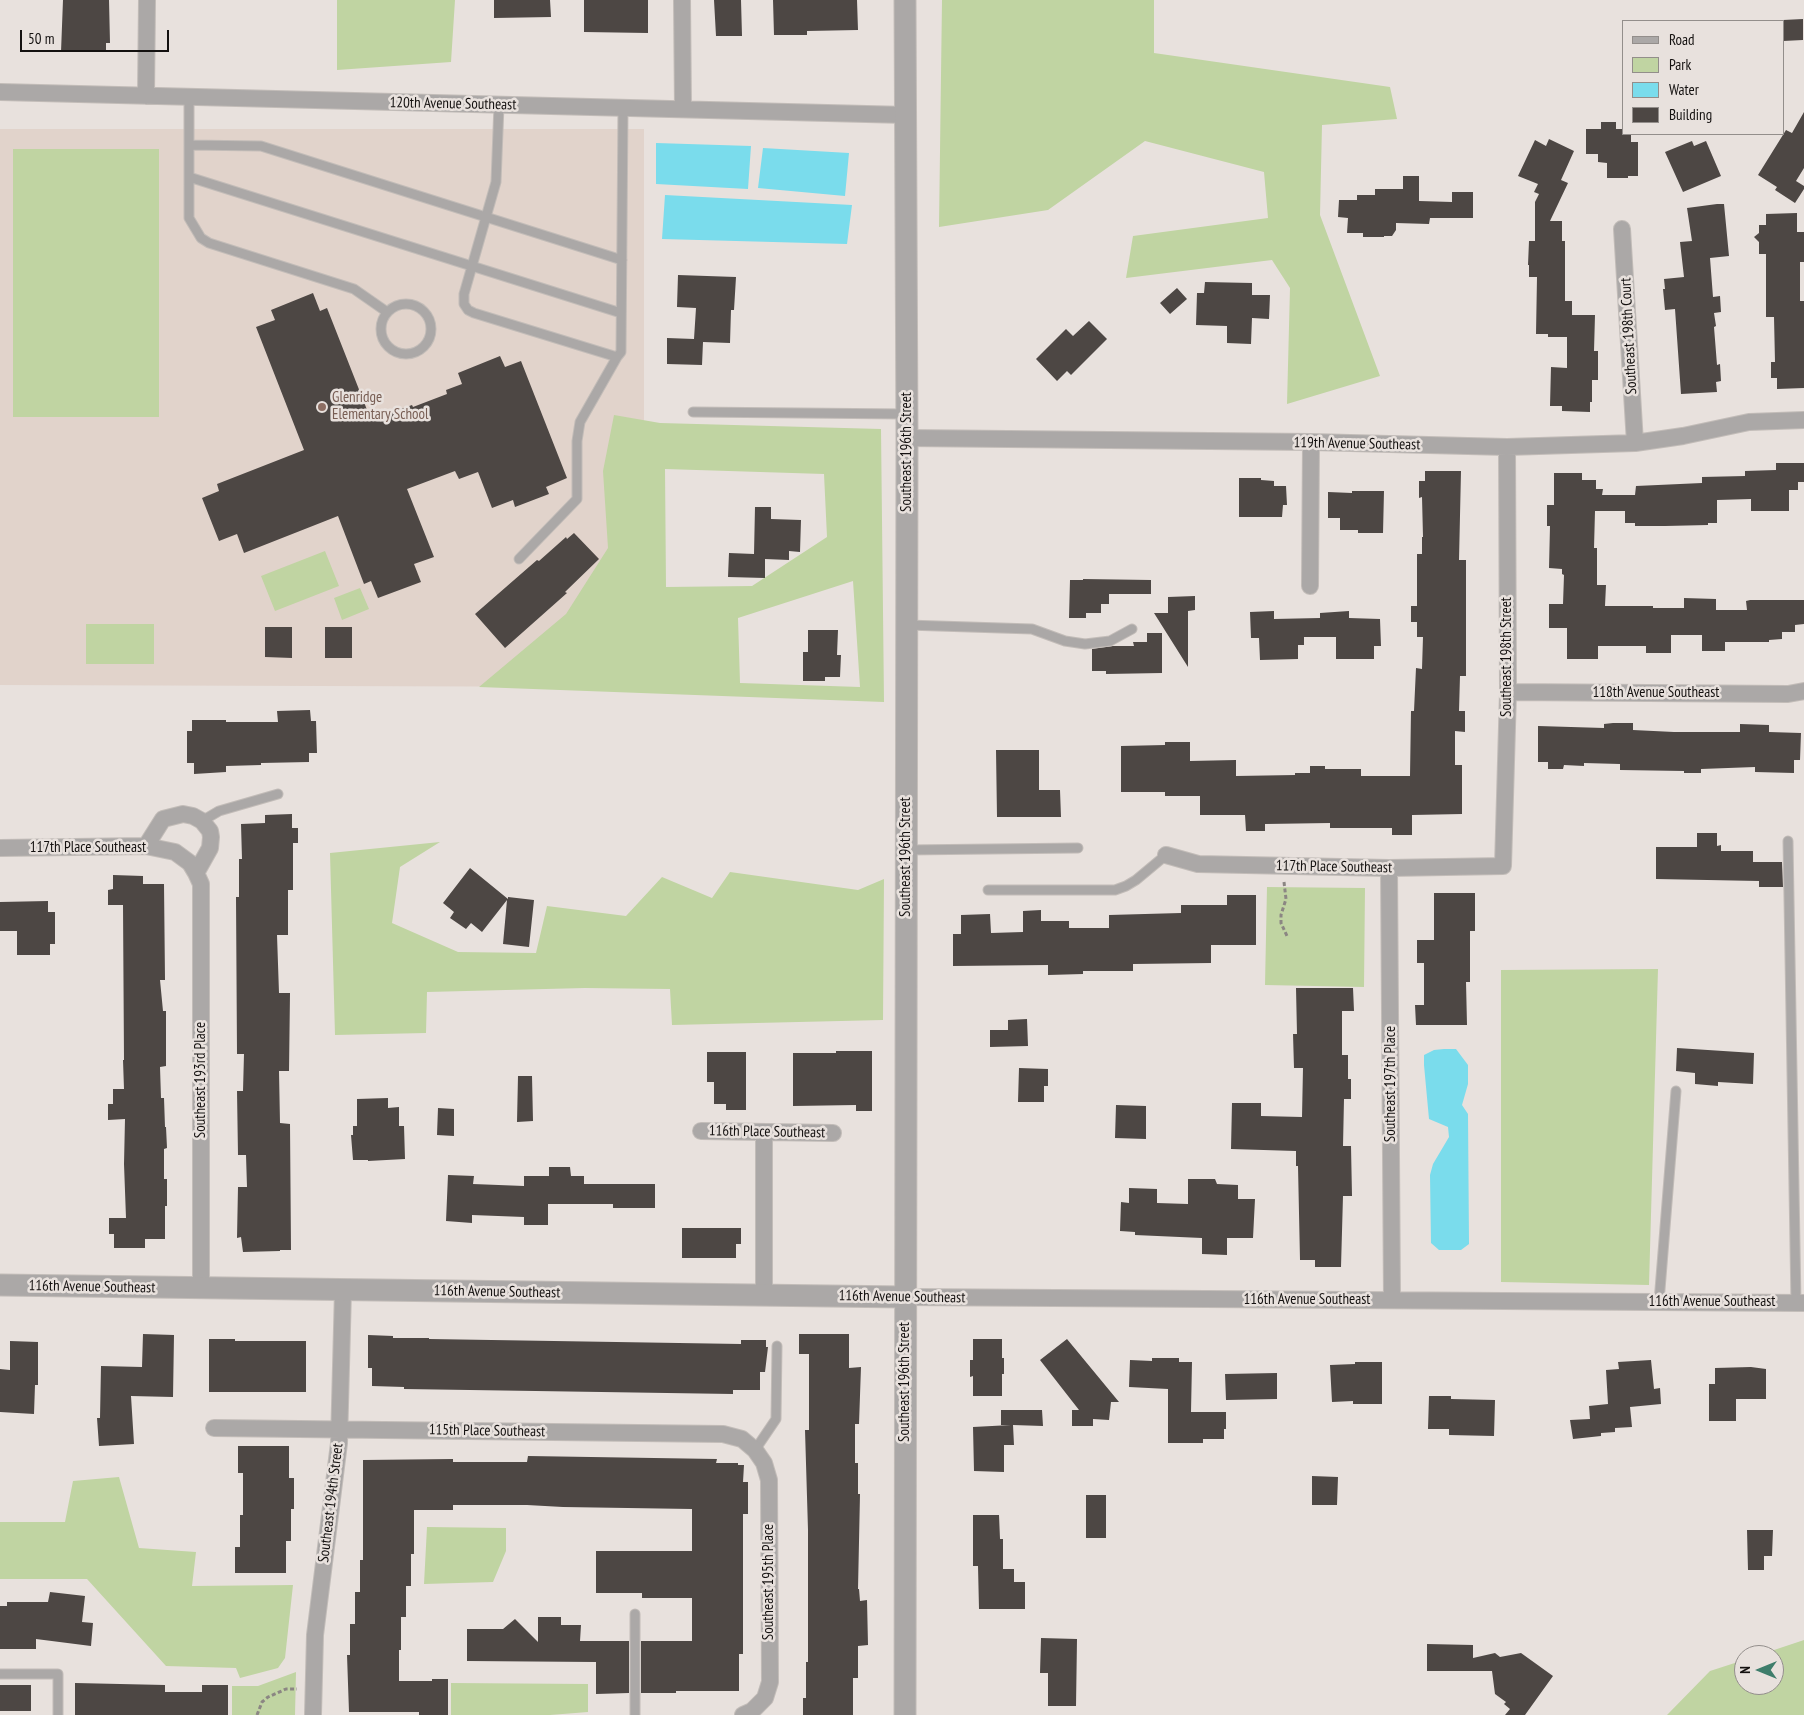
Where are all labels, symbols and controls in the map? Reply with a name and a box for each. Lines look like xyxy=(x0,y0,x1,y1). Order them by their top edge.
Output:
scale bar xyxy=(22,20,171,52)
legend xyxy=(1622,20,1784,135)
text: 50 m xyxy=(28,29,54,48)
text: Road xyxy=(1669,30,1695,49)
text: Park xyxy=(1669,55,1691,74)
text: Water xyxy=(1669,80,1699,99)
street label: 120th Avenue Southeast xyxy=(389,94,517,114)
text: Building xyxy=(1669,105,1712,124)
street label: Southeast 198th Court xyxy=(1617,277,1641,395)
place label: Glenridge Elementary School xyxy=(332,389,429,424)
street label: Southeast 196th Street xyxy=(898,392,916,512)
marker: Glenridge Elementary School xyxy=(316,401,328,413)
street label: 119th Avenue Southeast xyxy=(1293,434,1421,454)
street label: Southeast 198th Street xyxy=(1498,597,1516,717)
street label: 118th Avenue Southeast xyxy=(1593,684,1719,702)
street label: Southeast 196th Street xyxy=(897,797,915,917)
street label: 117th Place Southeast xyxy=(30,839,146,857)
street label: 117th Place Southeast xyxy=(1276,857,1392,877)
street label: Southeast 193rd Place xyxy=(192,1022,210,1138)
street label: Southeast 197th Place xyxy=(1382,1026,1400,1142)
street label: 116th Place Southeast xyxy=(709,1122,825,1142)
street label: 116th Avenue Southeast xyxy=(28,1277,156,1297)
street label: 116th Avenue Southeast xyxy=(433,1282,561,1302)
street label: 116th Avenue Southeast xyxy=(838,1287,966,1307)
street label: 116th Avenue Southeast xyxy=(1244,1291,1370,1309)
street label: 116th Avenue Southeast xyxy=(1649,1293,1775,1311)
street label: Southeast 196th Street xyxy=(896,1322,914,1442)
street label: 115th Place Southeast xyxy=(429,1421,545,1441)
street label: Southeast 194th Street xyxy=(315,1442,347,1564)
street label: Southeast 195th Place xyxy=(760,1524,778,1640)
north arrow xyxy=(1734,1645,1784,1695)
text: N xyxy=(1736,1666,1754,1674)

